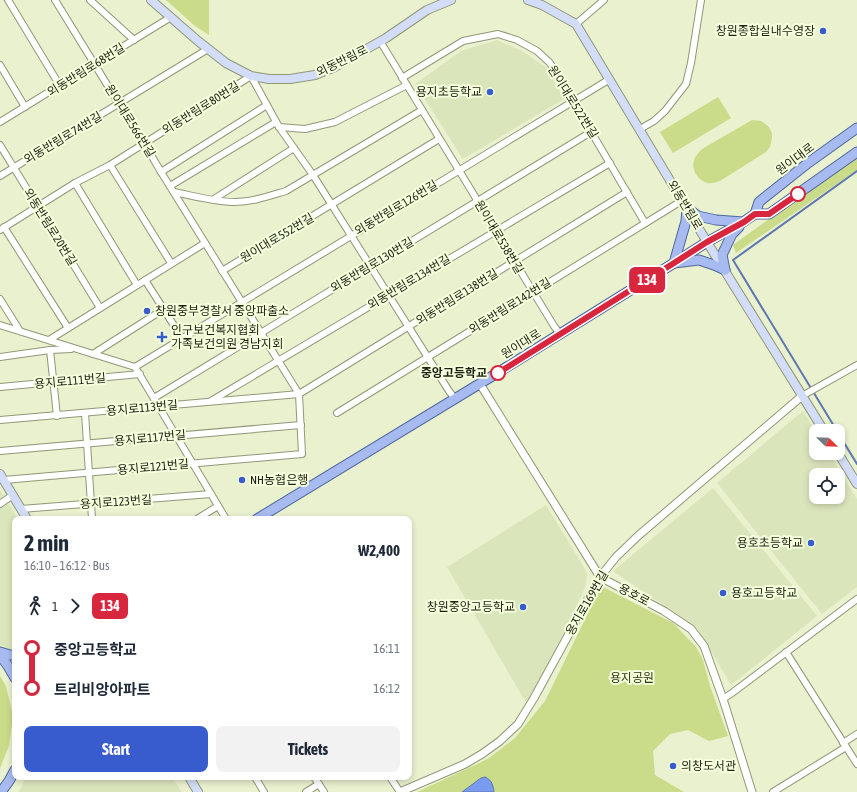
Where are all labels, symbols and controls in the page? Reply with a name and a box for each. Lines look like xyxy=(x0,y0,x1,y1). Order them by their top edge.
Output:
place label: 창원종합실내수영장 xyxy=(716,24,815,38)
marker: 창원종합실내수영장 xyxy=(818,26,828,36)
street label: 외동반림로68번길 xyxy=(45,41,127,99)
street label: 외동반림로 xyxy=(314,43,370,79)
street label: 원이대로522번길 xyxy=(545,63,601,141)
street label: 외동반림로80번길 xyxy=(160,79,242,137)
street label: 원이대로566번길 xyxy=(102,82,158,160)
place label: 용지초등학교 xyxy=(416,85,482,99)
marker: 용지초등학교 xyxy=(485,87,495,97)
street label: 외동반림로74번길 xyxy=(21,109,105,167)
street label: 원이대로 xyxy=(773,140,817,178)
street label: 외동반림로126번길 xyxy=(352,178,440,238)
street label: 외동반림로 xyxy=(665,178,705,232)
street label: 외동반림로20번길 xyxy=(21,186,79,268)
unlabelled marker xyxy=(790,186,806,202)
street label: 원이대로538번길 xyxy=(472,198,526,276)
street label: 원이대로552번길 xyxy=(238,211,316,265)
street label: 외동반림로130번길 xyxy=(328,235,416,295)
street label: 외동반림로134번길 xyxy=(365,252,453,312)
street label: 외동반림로138번길 xyxy=(413,266,501,328)
line badge: 134 xyxy=(624,267,670,293)
text: 134 xyxy=(637,272,657,288)
street label: 외동반림로142번길 xyxy=(466,275,554,337)
place label: 창원중부경찰서 중앙파출소 xyxy=(155,304,289,318)
marker: 창원중부경찰서 중앙파출소 xyxy=(142,306,152,316)
place label: 인구보건복지협회 가족보건의원 경남지회 xyxy=(171,323,283,351)
street label: 원이대로 xyxy=(499,326,543,362)
marker: 인구보건복지협회 가족보건의원 경남지회 xyxy=(156,331,168,343)
marker: 중앙고등학교 xyxy=(490,365,506,381)
place label: 중앙고등학교 xyxy=(421,366,487,380)
street label: 용지로111번길 xyxy=(33,371,107,391)
street label: 용지로113번길 xyxy=(105,398,179,418)
north arrow xyxy=(809,424,845,460)
map controls xyxy=(809,424,845,504)
street label: 용지로117번길 xyxy=(113,428,187,448)
street label: 용지로121번길 xyxy=(116,457,190,477)
button: locate xyxy=(809,468,845,504)
place label: NH농협은행 xyxy=(250,473,308,487)
marker: NH농협은행 xyxy=(237,475,247,485)
street label: 용지로123번길 xyxy=(80,493,152,511)
text: 2 min xyxy=(24,530,69,556)
place label: 용호초등학교 xyxy=(737,536,803,550)
marker: 용호초등학교 xyxy=(806,538,816,548)
text: ₩2,400 xyxy=(358,542,400,559)
text: 16:10 – 16:12 · Bus xyxy=(24,558,110,573)
street label: 용지로169번길 xyxy=(563,568,611,638)
street label: 용호로 xyxy=(616,581,652,609)
place label: 용호고등학교 xyxy=(731,586,797,600)
marker: 용호고등학교 xyxy=(718,588,728,598)
icon: walk xyxy=(24,595,46,617)
icon: forward xyxy=(64,595,86,617)
text: 134 xyxy=(100,598,120,614)
text: 1 xyxy=(52,599,58,614)
place label: 창원중앙고등학교 xyxy=(427,600,515,614)
marker: 창원중앙고등학교 xyxy=(518,602,528,612)
text: 중앙고등학교 xyxy=(54,641,137,658)
text: 16:11 xyxy=(373,641,400,656)
park label: 용지공원 xyxy=(610,671,654,685)
text: 트리비앙아파트 xyxy=(54,681,151,698)
text: 16:12 xyxy=(373,681,400,696)
button: Start xyxy=(24,726,208,772)
button: Tickets xyxy=(216,726,400,772)
place label: 의창도서관 xyxy=(681,759,736,773)
marker: 의창도서관 xyxy=(668,761,678,771)

